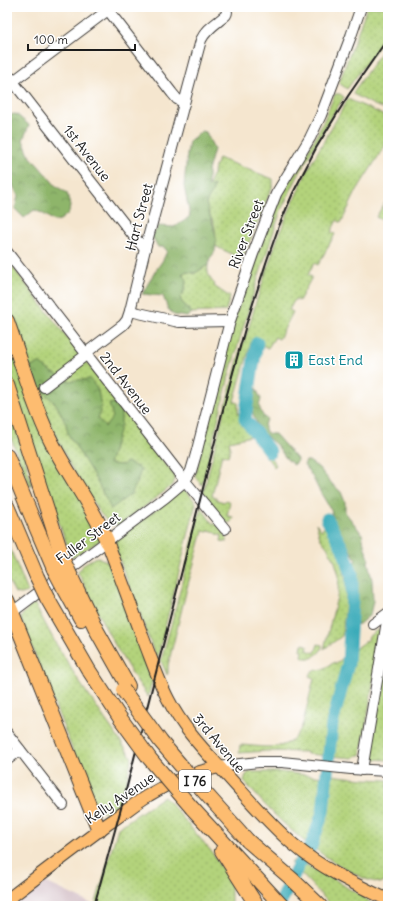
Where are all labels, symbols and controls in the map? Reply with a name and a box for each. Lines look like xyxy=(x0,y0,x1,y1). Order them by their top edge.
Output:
scale bar xyxy=(28,26,135,52)
text: 100 m xyxy=(34,32,68,47)
street label: 1st Avenue xyxy=(59,121,115,185)
street label: Hart Street xyxy=(121,181,157,253)
street label: River Street xyxy=(225,197,268,271)
street label: 2nd Avenue xyxy=(96,348,156,418)
building icon: East End xyxy=(283,349,305,371)
place label: East End xyxy=(308,351,363,369)
street label: Fuller Street xyxy=(52,508,124,568)
street label: 3rd Avenue xyxy=(189,710,249,776)
street label: Kelly Avenue xyxy=(82,768,158,828)
road number: I 76 xyxy=(179,770,211,792)

